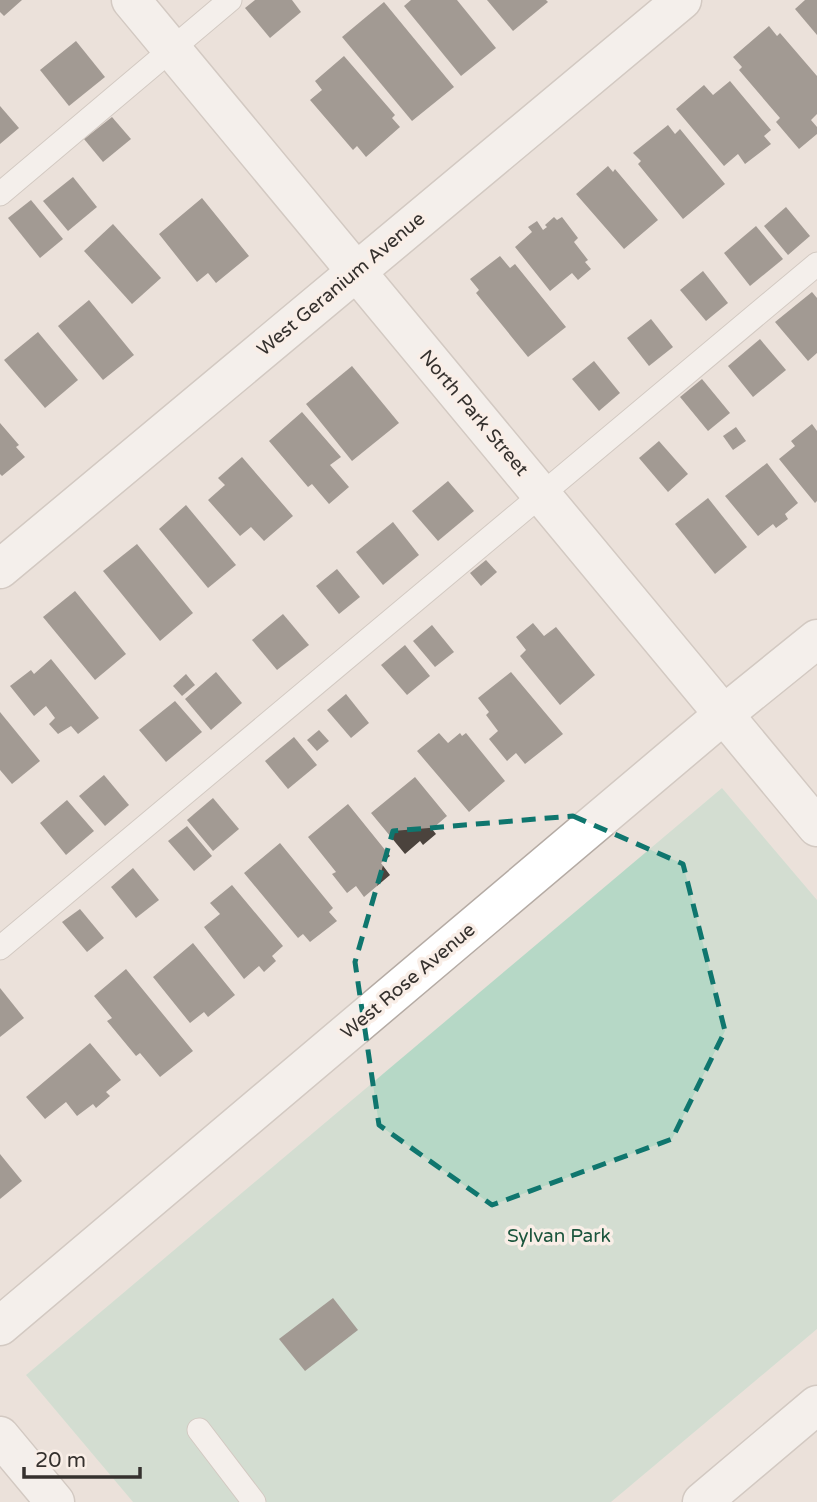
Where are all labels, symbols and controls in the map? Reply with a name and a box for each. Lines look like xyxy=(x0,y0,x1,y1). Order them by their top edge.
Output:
street label: West Geranium Avenue xyxy=(253,208,429,360)
street label: North Park Street xyxy=(415,346,533,480)
street label: West Rose Avenue xyxy=(336,918,480,1044)
park label: Sylvan Park xyxy=(507,1225,611,1247)
scale bar xyxy=(24,1436,140,1480)
text: 20 m xyxy=(35,1448,86,1473)

